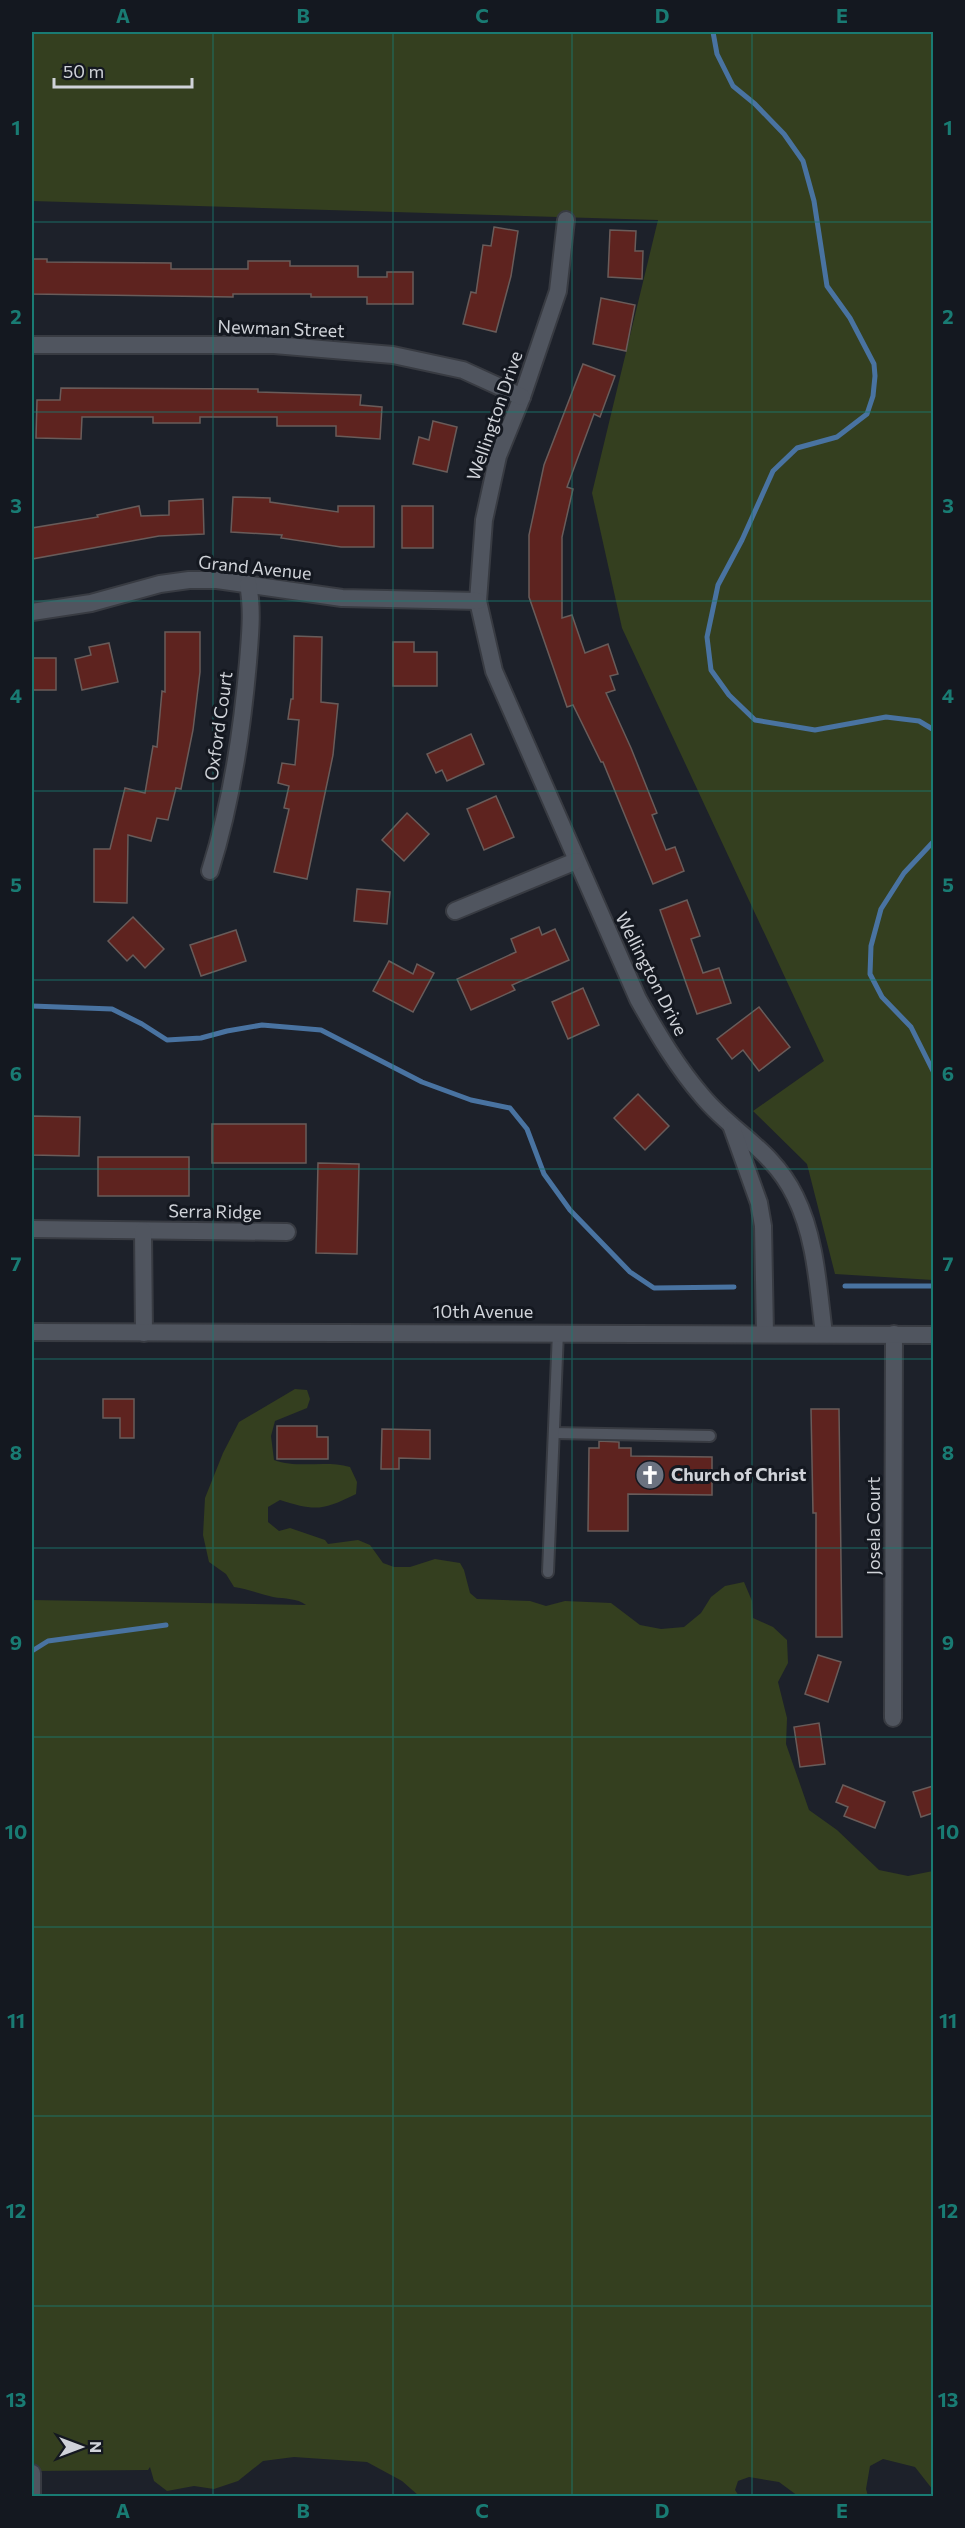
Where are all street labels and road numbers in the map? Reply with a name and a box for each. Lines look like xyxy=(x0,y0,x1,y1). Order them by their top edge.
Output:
street label: Newman Street xyxy=(217,315,345,341)
street label: Wellington Drive xyxy=(462,348,527,483)
street label: Grand Avenue xyxy=(197,550,313,584)
street label: Oxford Court xyxy=(199,670,237,782)
street label: Wellington Drive xyxy=(611,908,692,1039)
street label: Serra Ridge xyxy=(168,1199,262,1223)
street label: 10th Avenue xyxy=(433,1300,533,1322)
street label: Josela Court xyxy=(862,1477,884,1575)

